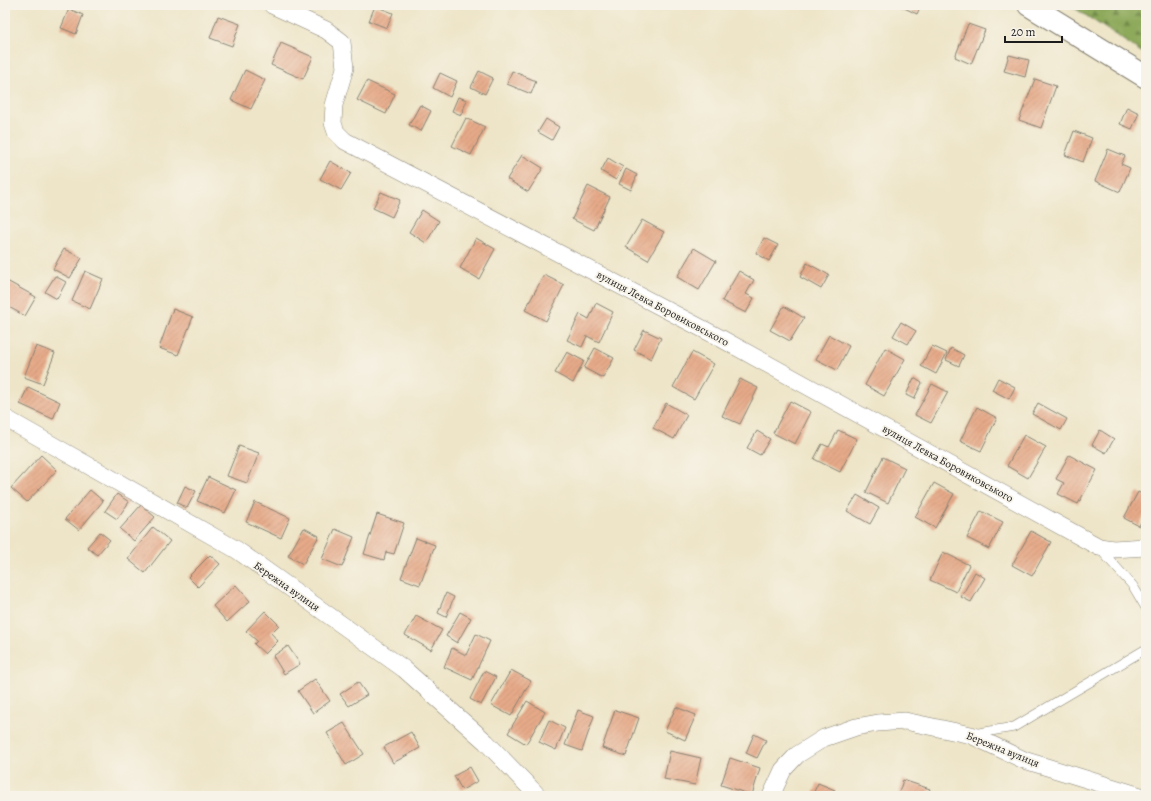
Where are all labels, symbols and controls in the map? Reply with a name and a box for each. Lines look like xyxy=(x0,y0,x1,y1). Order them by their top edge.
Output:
scale bar xyxy=(1005,18,1062,44)
text: 20 m xyxy=(1011,24,1035,40)
street label: вулиця Левка Боровиковського xyxy=(594,267,732,350)
street label: вулиця Левка Боровиковського xyxy=(879,421,1016,506)
street label: Бережна вулиця xyxy=(251,558,323,615)
street label: Бережна вулиця xyxy=(964,728,1042,771)

